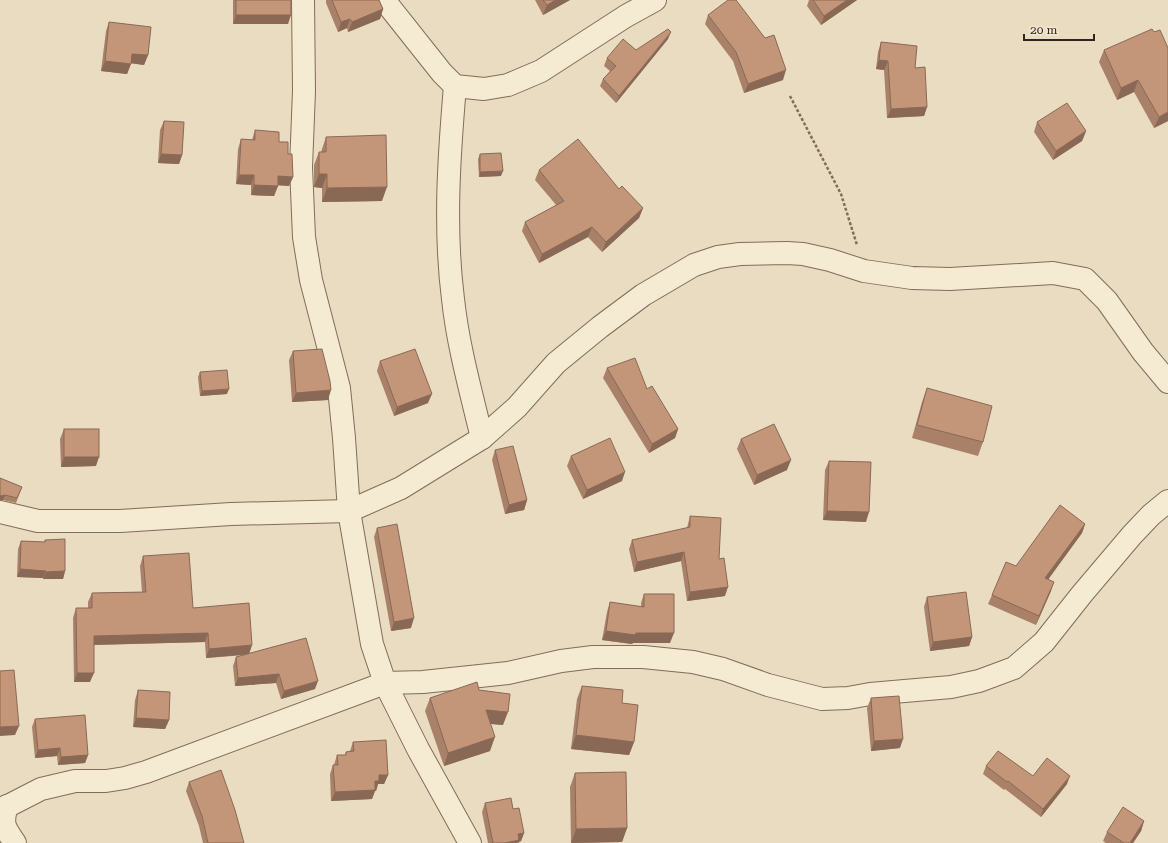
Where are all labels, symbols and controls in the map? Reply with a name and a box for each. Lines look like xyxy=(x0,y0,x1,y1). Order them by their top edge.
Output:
scale bar xyxy=(1024,16,1094,42)
text: 20 m xyxy=(1030,23,1057,37)

